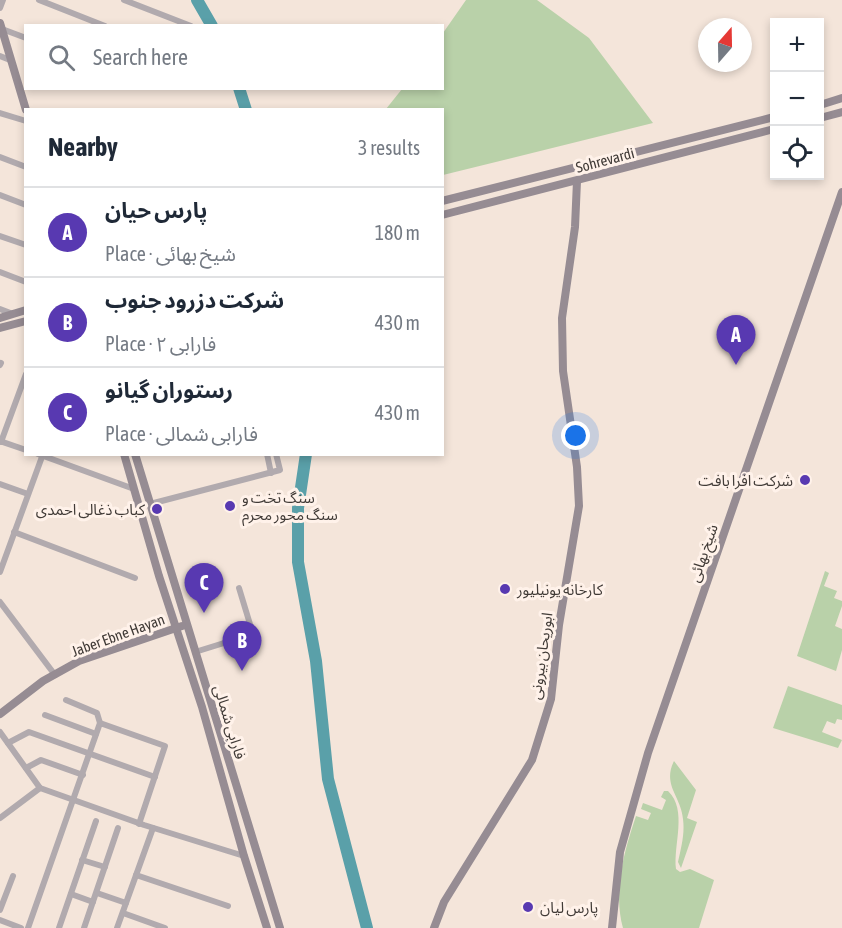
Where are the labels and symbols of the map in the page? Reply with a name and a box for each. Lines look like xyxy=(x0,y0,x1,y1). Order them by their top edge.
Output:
north arrow xyxy=(698,18,752,72)
street label: Sohrevardi xyxy=(574,144,636,176)
pin: A xyxy=(716,316,756,365)
your location xyxy=(561,421,590,450)
place label: شرکت افرا بافت xyxy=(698,472,793,490)
marker: شرکت افرا بافت xyxy=(798,473,812,487)
place label: سنگ تخت و سنگ محور محرم xyxy=(242,489,338,526)
marker: سنگ تخت و سنگ محور محرم xyxy=(223,499,237,513)
place label: کباب ذغالی احمدی xyxy=(36,501,146,519)
marker: کباب ذغالی احمدی xyxy=(150,502,164,516)
street label: شیخ بهائی xyxy=(685,522,725,586)
pin: C xyxy=(184,564,224,613)
place label: کارخانه یونیلیور xyxy=(516,581,604,599)
marker: کارخانه یونیلیور xyxy=(498,582,512,596)
street label: Jaber Ebne Hayan xyxy=(69,610,167,660)
street label: ابوریحان بیرونی xyxy=(526,611,557,701)
pin: B xyxy=(222,622,262,671)
street label: فارابی شمالی xyxy=(210,683,249,762)
place label: پارس لیان xyxy=(540,899,598,918)
marker: پارس لیان xyxy=(521,900,535,914)

